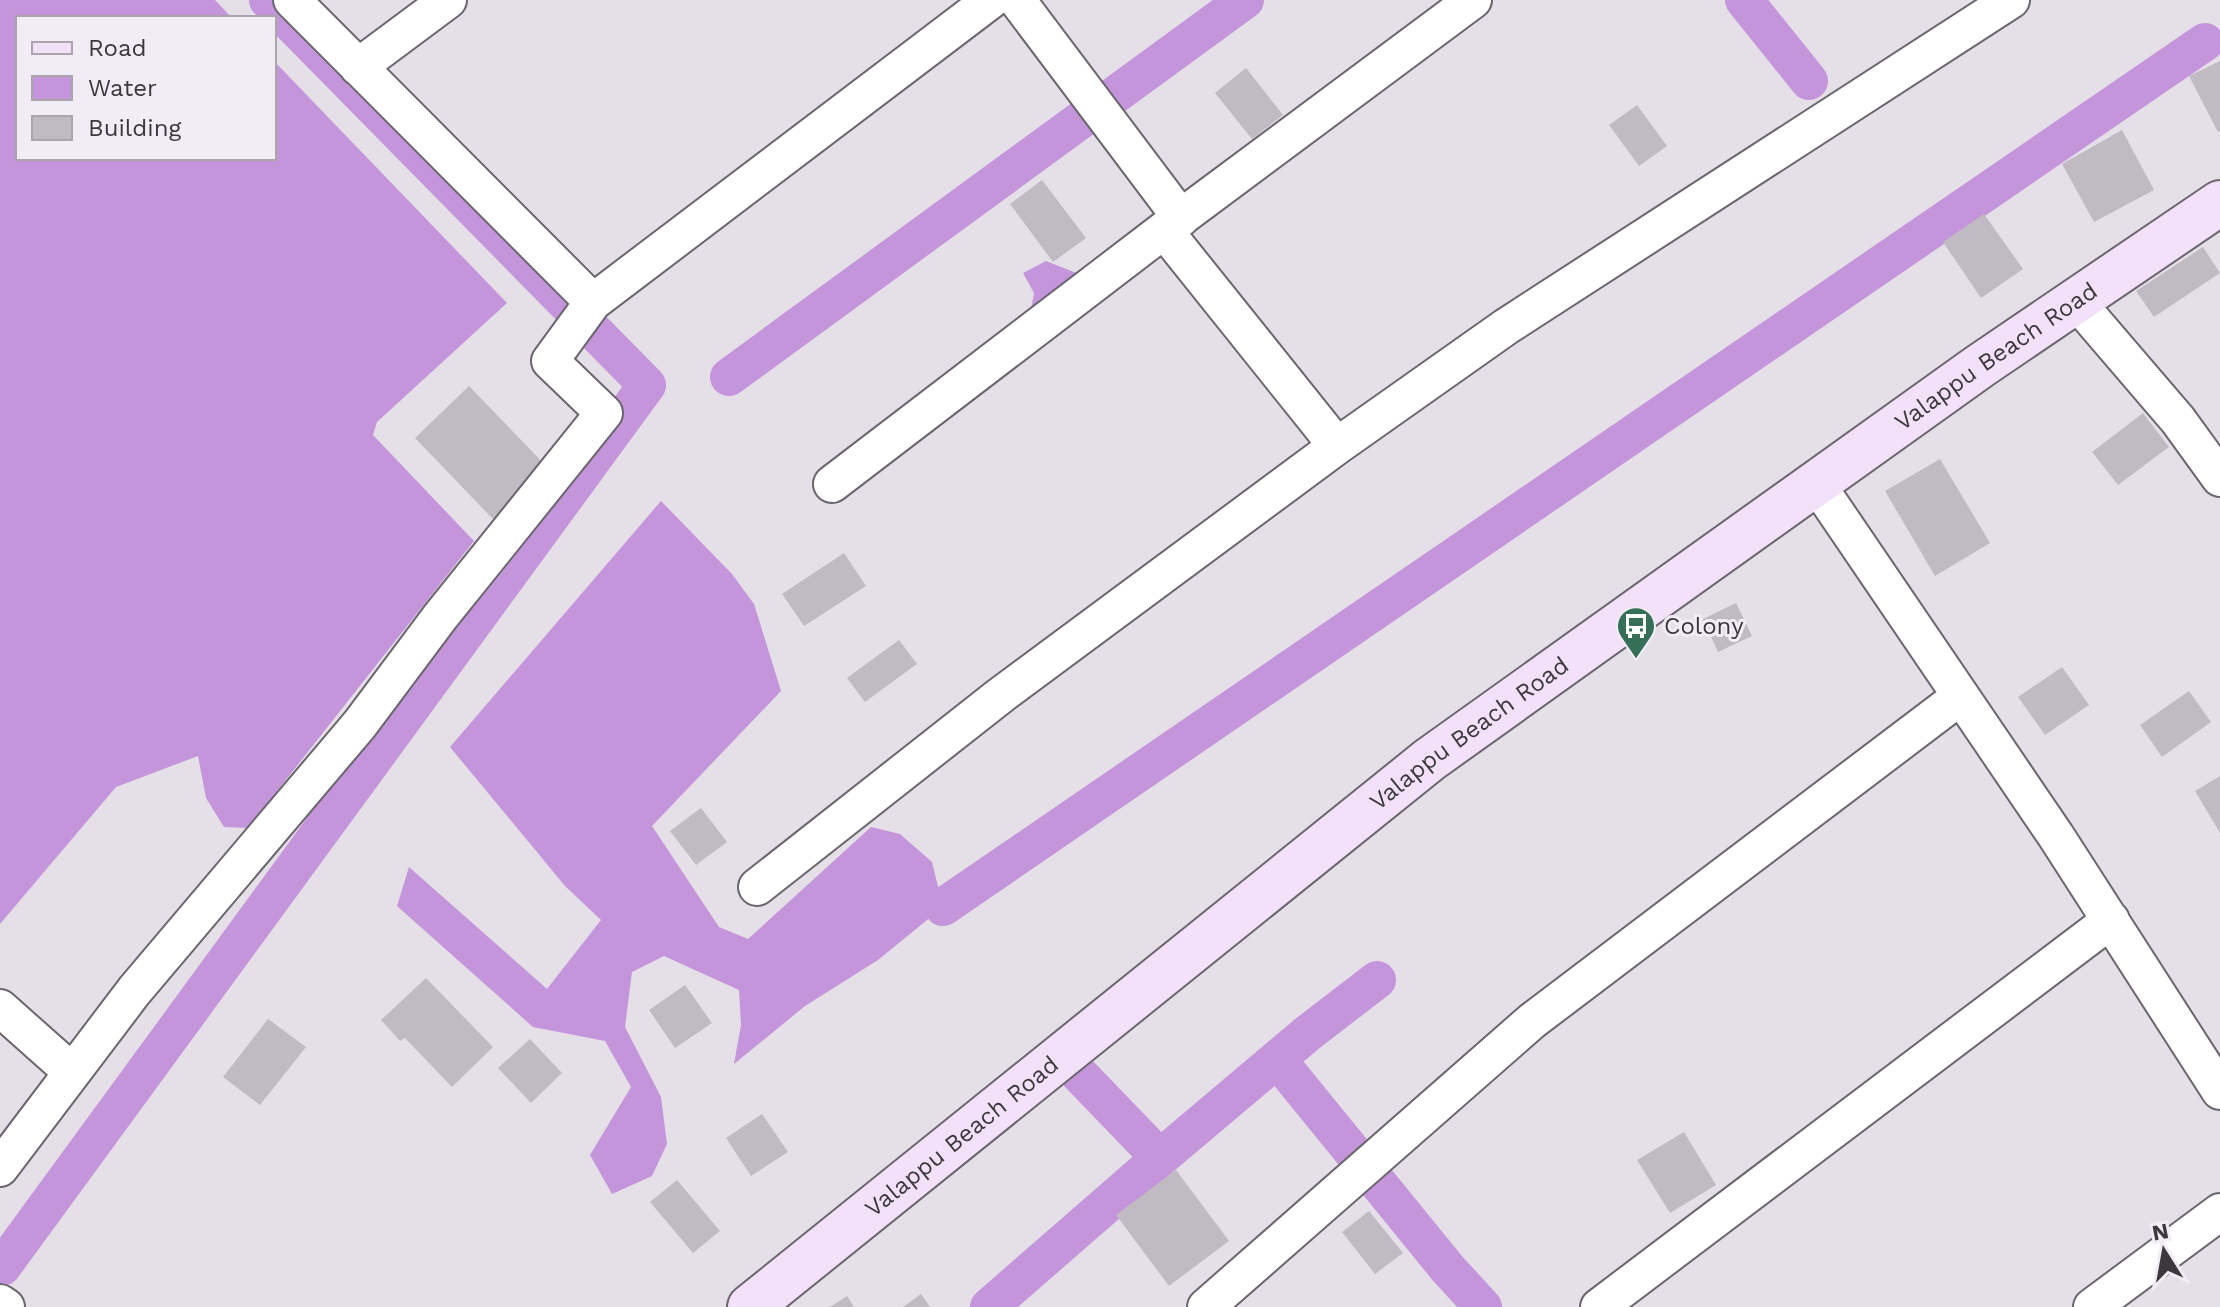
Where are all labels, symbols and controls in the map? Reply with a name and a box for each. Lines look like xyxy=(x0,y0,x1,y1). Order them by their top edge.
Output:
legend xyxy=(16,16,276,160)
text: Road xyxy=(88,34,147,62)
text: Water xyxy=(88,74,157,102)
text: Building xyxy=(88,114,181,142)
street label: Valappu Beach Road xyxy=(1889,276,2103,436)
bus stop icon: Colony xyxy=(1615,605,1657,660)
place label: Colony xyxy=(1664,612,1744,640)
street label: Valappu Beach Road xyxy=(1364,651,1574,816)
street label: Valappu Beach Road xyxy=(860,1050,1064,1223)
north arrow xyxy=(2124,1211,2204,1291)
text: N xyxy=(2150,1218,2171,1246)

